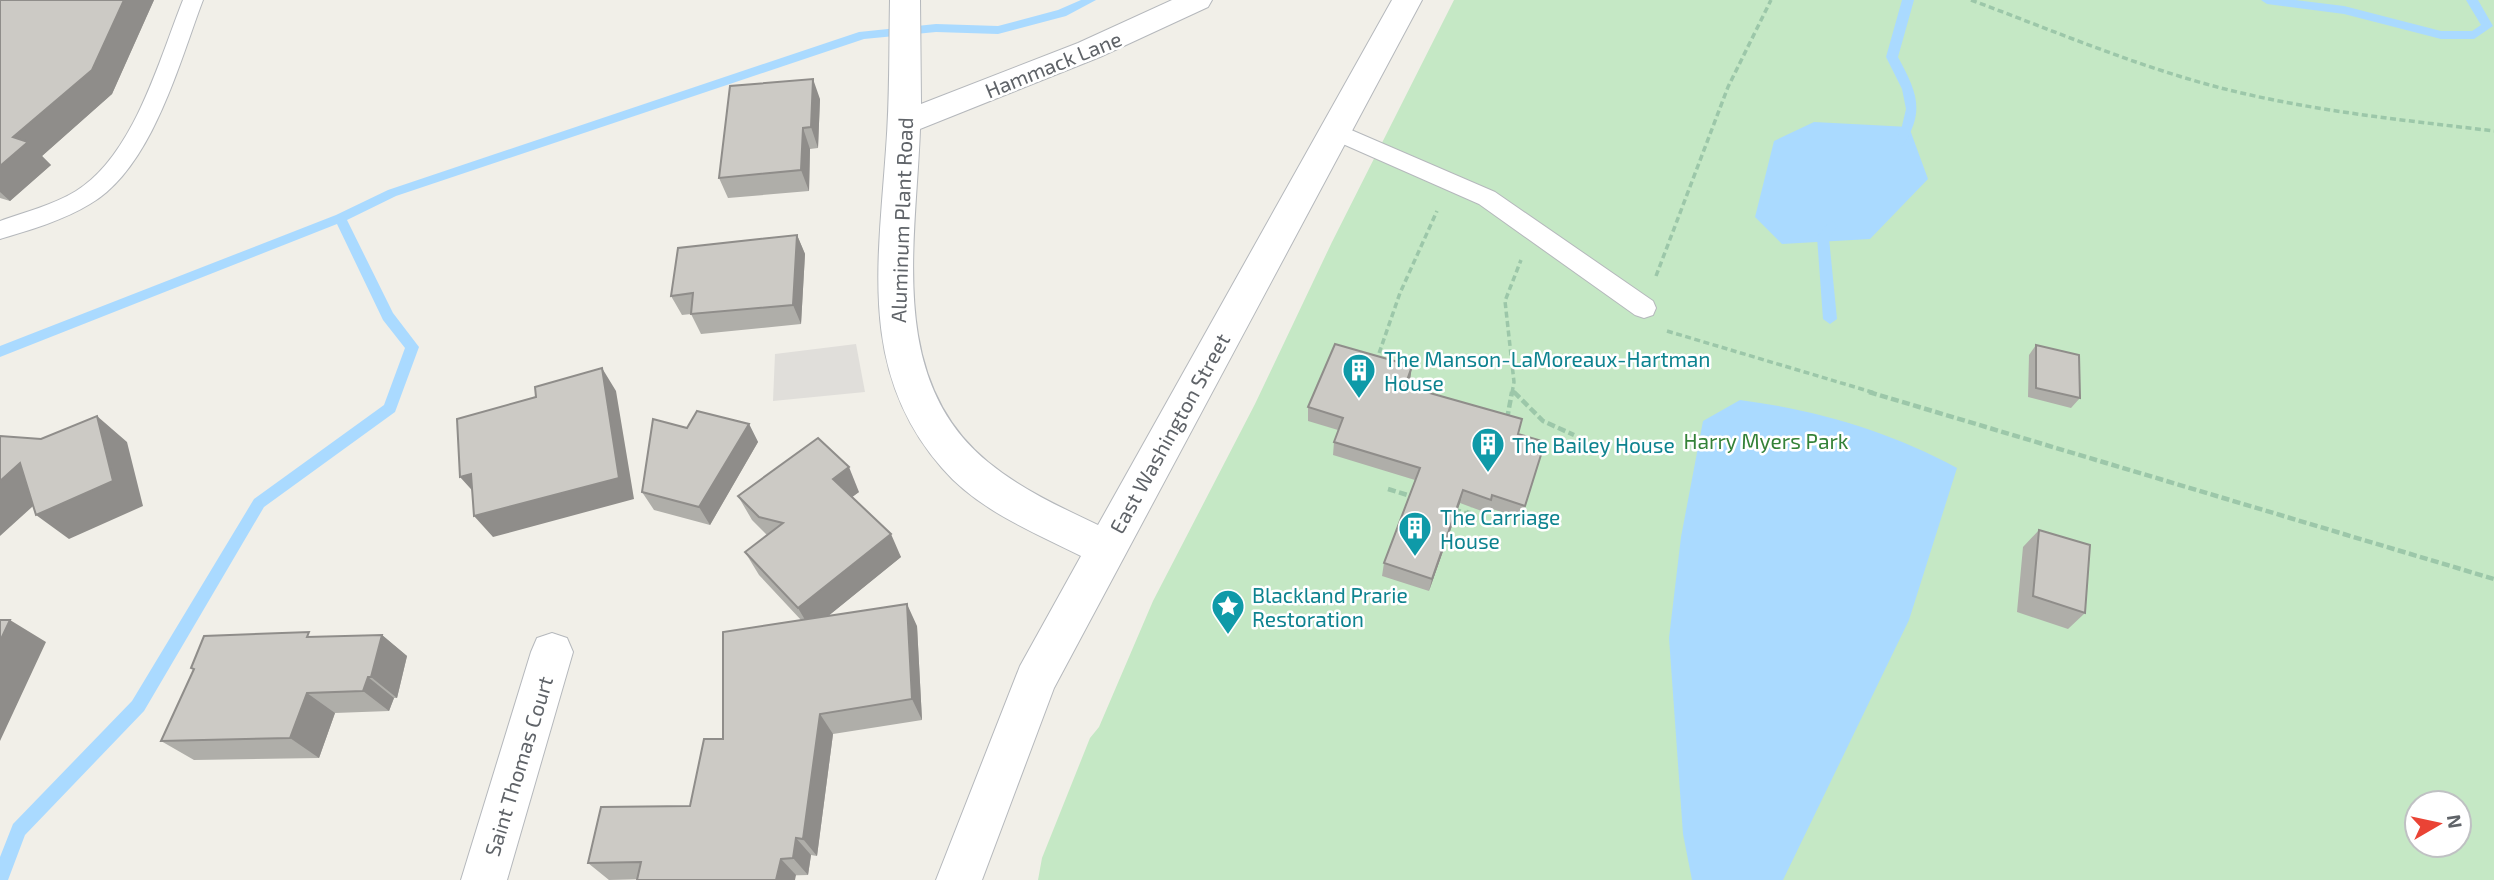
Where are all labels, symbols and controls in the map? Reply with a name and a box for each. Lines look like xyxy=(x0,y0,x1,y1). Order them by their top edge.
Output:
street label: Hammack Lane xyxy=(981,25,1125,103)
street label: Aluminum Plant Road xyxy=(885,117,917,323)
street label: East Washington Street xyxy=(1104,329,1234,537)
place label: The Manson-LaMoreaux-Hartman House xyxy=(1384,346,1711,395)
building icon: The Manson-LaMoreaux-Hartman House xyxy=(1340,351,1378,400)
building icon: The Bailey House xyxy=(1469,425,1507,474)
park label: Harry Myers Park xyxy=(1683,428,1849,453)
place label: The Bailey House xyxy=(1512,432,1675,457)
place label: The Carriage House xyxy=(1440,504,1560,553)
building icon: The Carriage House xyxy=(1396,509,1434,558)
place label: Blackland Prarie Restoration xyxy=(1252,582,1408,631)
place icon: Blackland Prarie Restoration xyxy=(1209,587,1247,636)
street label: Saint Thomas Court xyxy=(479,673,557,859)
north arrow xyxy=(2403,789,2473,859)
text: N xyxy=(2443,813,2468,830)

